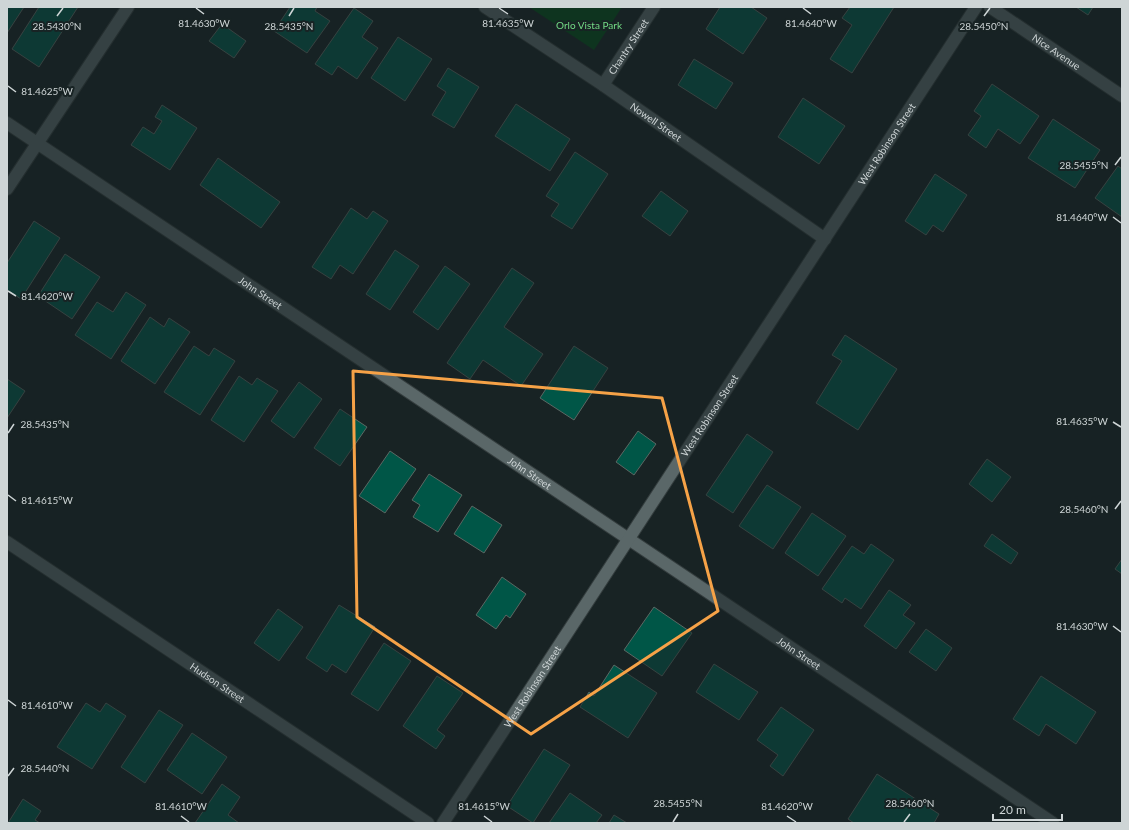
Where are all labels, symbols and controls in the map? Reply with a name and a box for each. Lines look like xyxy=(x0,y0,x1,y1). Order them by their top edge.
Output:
street label: Chantry Street xyxy=(606,16,651,77)
text: 81.4630°W xyxy=(178,17,230,29)
text: 81.4635°W xyxy=(482,17,534,29)
text: 81.4640°W xyxy=(785,17,837,29)
park label: Orlo Vista Park xyxy=(556,19,623,31)
text: 28.5430°N xyxy=(33,20,81,32)
text: 28.5435°N xyxy=(265,20,313,32)
text: 28.5450°N xyxy=(960,20,1008,32)
street label: Nice Avenue xyxy=(1030,31,1083,72)
text: 81.4625°W xyxy=(21,85,73,97)
street label: Nowell Street xyxy=(628,100,684,144)
street label: West Robinson Street xyxy=(855,100,918,187)
text: 28.5455°N xyxy=(1060,159,1108,171)
text: 81.4640°W xyxy=(1056,211,1108,223)
street label: John Street xyxy=(236,274,285,312)
text: 81.4620°W xyxy=(21,290,73,302)
street label: West Robinson Street xyxy=(678,372,741,458)
text: 81.4635°W xyxy=(1056,415,1108,427)
text: 28.5435°N xyxy=(21,418,69,430)
street label: John Street xyxy=(506,454,554,492)
text: 81.4615°W xyxy=(21,494,73,506)
text: 28.5460°N xyxy=(1060,503,1108,515)
text: 81.4630°W xyxy=(1056,620,1108,632)
street label: John Street xyxy=(775,634,823,672)
street label: West Robinson Street xyxy=(501,643,563,730)
street label: Hudson Street xyxy=(188,660,247,705)
text: 81.4610°W xyxy=(21,699,73,711)
text: 28.5440°N xyxy=(21,762,69,774)
scale bar xyxy=(993,796,1062,822)
text: 28.5455°N xyxy=(654,797,702,809)
text: 28.5460°N xyxy=(886,797,934,809)
text: 81.4610°W xyxy=(155,800,207,812)
text: 81.4615°W xyxy=(458,800,510,812)
text: 81.4620°W xyxy=(761,800,813,812)
text: 20 m xyxy=(999,802,1026,817)

